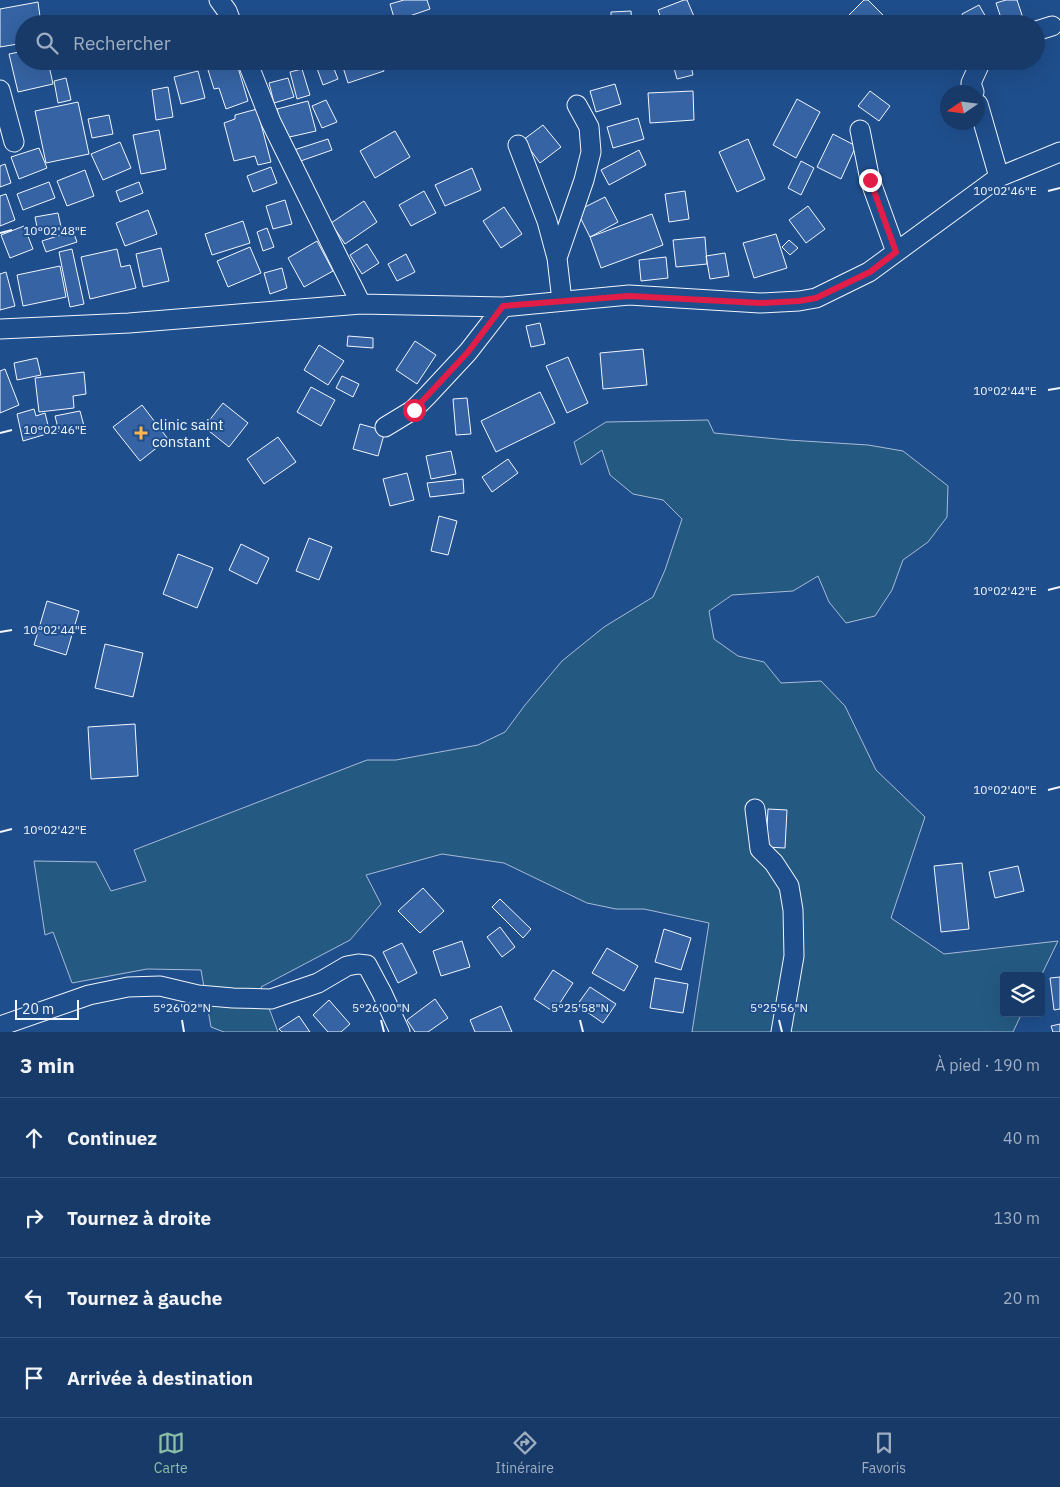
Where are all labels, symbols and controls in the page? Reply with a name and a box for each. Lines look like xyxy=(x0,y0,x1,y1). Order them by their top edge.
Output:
search box xyxy=(15,15,1045,70)
icon: search xyxy=(33,29,61,57)
text: Rechercher xyxy=(73,31,171,55)
north arrow xyxy=(940,85,985,130)
route end xyxy=(859,169,882,192)
text: 10°02'46"E xyxy=(973,183,1037,198)
text: 10°02'48"E xyxy=(23,223,87,238)
text: 10°02'44"E xyxy=(973,383,1037,398)
route start xyxy=(403,399,426,422)
place label: clinic saint constant xyxy=(152,415,224,451)
text: 10°02'46"E xyxy=(23,422,87,437)
marker: clinic saint constant xyxy=(134,426,148,440)
text: 10°02'42"E xyxy=(973,583,1037,598)
text: 10°02'44"E xyxy=(23,622,87,637)
text: 10°02'40"E xyxy=(973,782,1037,797)
text: 10°02'42"E xyxy=(23,822,87,837)
map controls xyxy=(1000,972,1045,1017)
button: layers xyxy=(1000,972,1045,1017)
scale bar xyxy=(15,997,79,1020)
text: 20 m xyxy=(22,1000,54,1018)
text: 5°26'02"N xyxy=(153,1000,211,1015)
text: 5°26'00"N xyxy=(352,1000,410,1015)
text: 5°25'58"N xyxy=(551,1000,609,1015)
text: 5°25'56"N xyxy=(750,1000,808,1015)
text: 3 min xyxy=(20,1051,75,1079)
text: À pied · 190 m xyxy=(935,1055,1040,1075)
icon: ahead xyxy=(20,1124,48,1152)
text: Continuez xyxy=(67,1126,157,1150)
text: 40 m xyxy=(1003,1128,1040,1148)
icon: right xyxy=(20,1204,48,1232)
text: Tournez à droite xyxy=(67,1206,211,1230)
text: 130 m xyxy=(993,1208,1040,1228)
icon: left xyxy=(20,1284,48,1312)
text: Tournez à gauche xyxy=(67,1286,223,1310)
text: 20 m xyxy=(1003,1288,1040,1308)
icon: arrive xyxy=(20,1364,48,1392)
text: Arrivée à destination xyxy=(67,1366,253,1390)
tab: Carte xyxy=(154,1429,188,1477)
tab: Itinéraire xyxy=(495,1429,554,1477)
tab: Favoris xyxy=(861,1429,906,1477)

